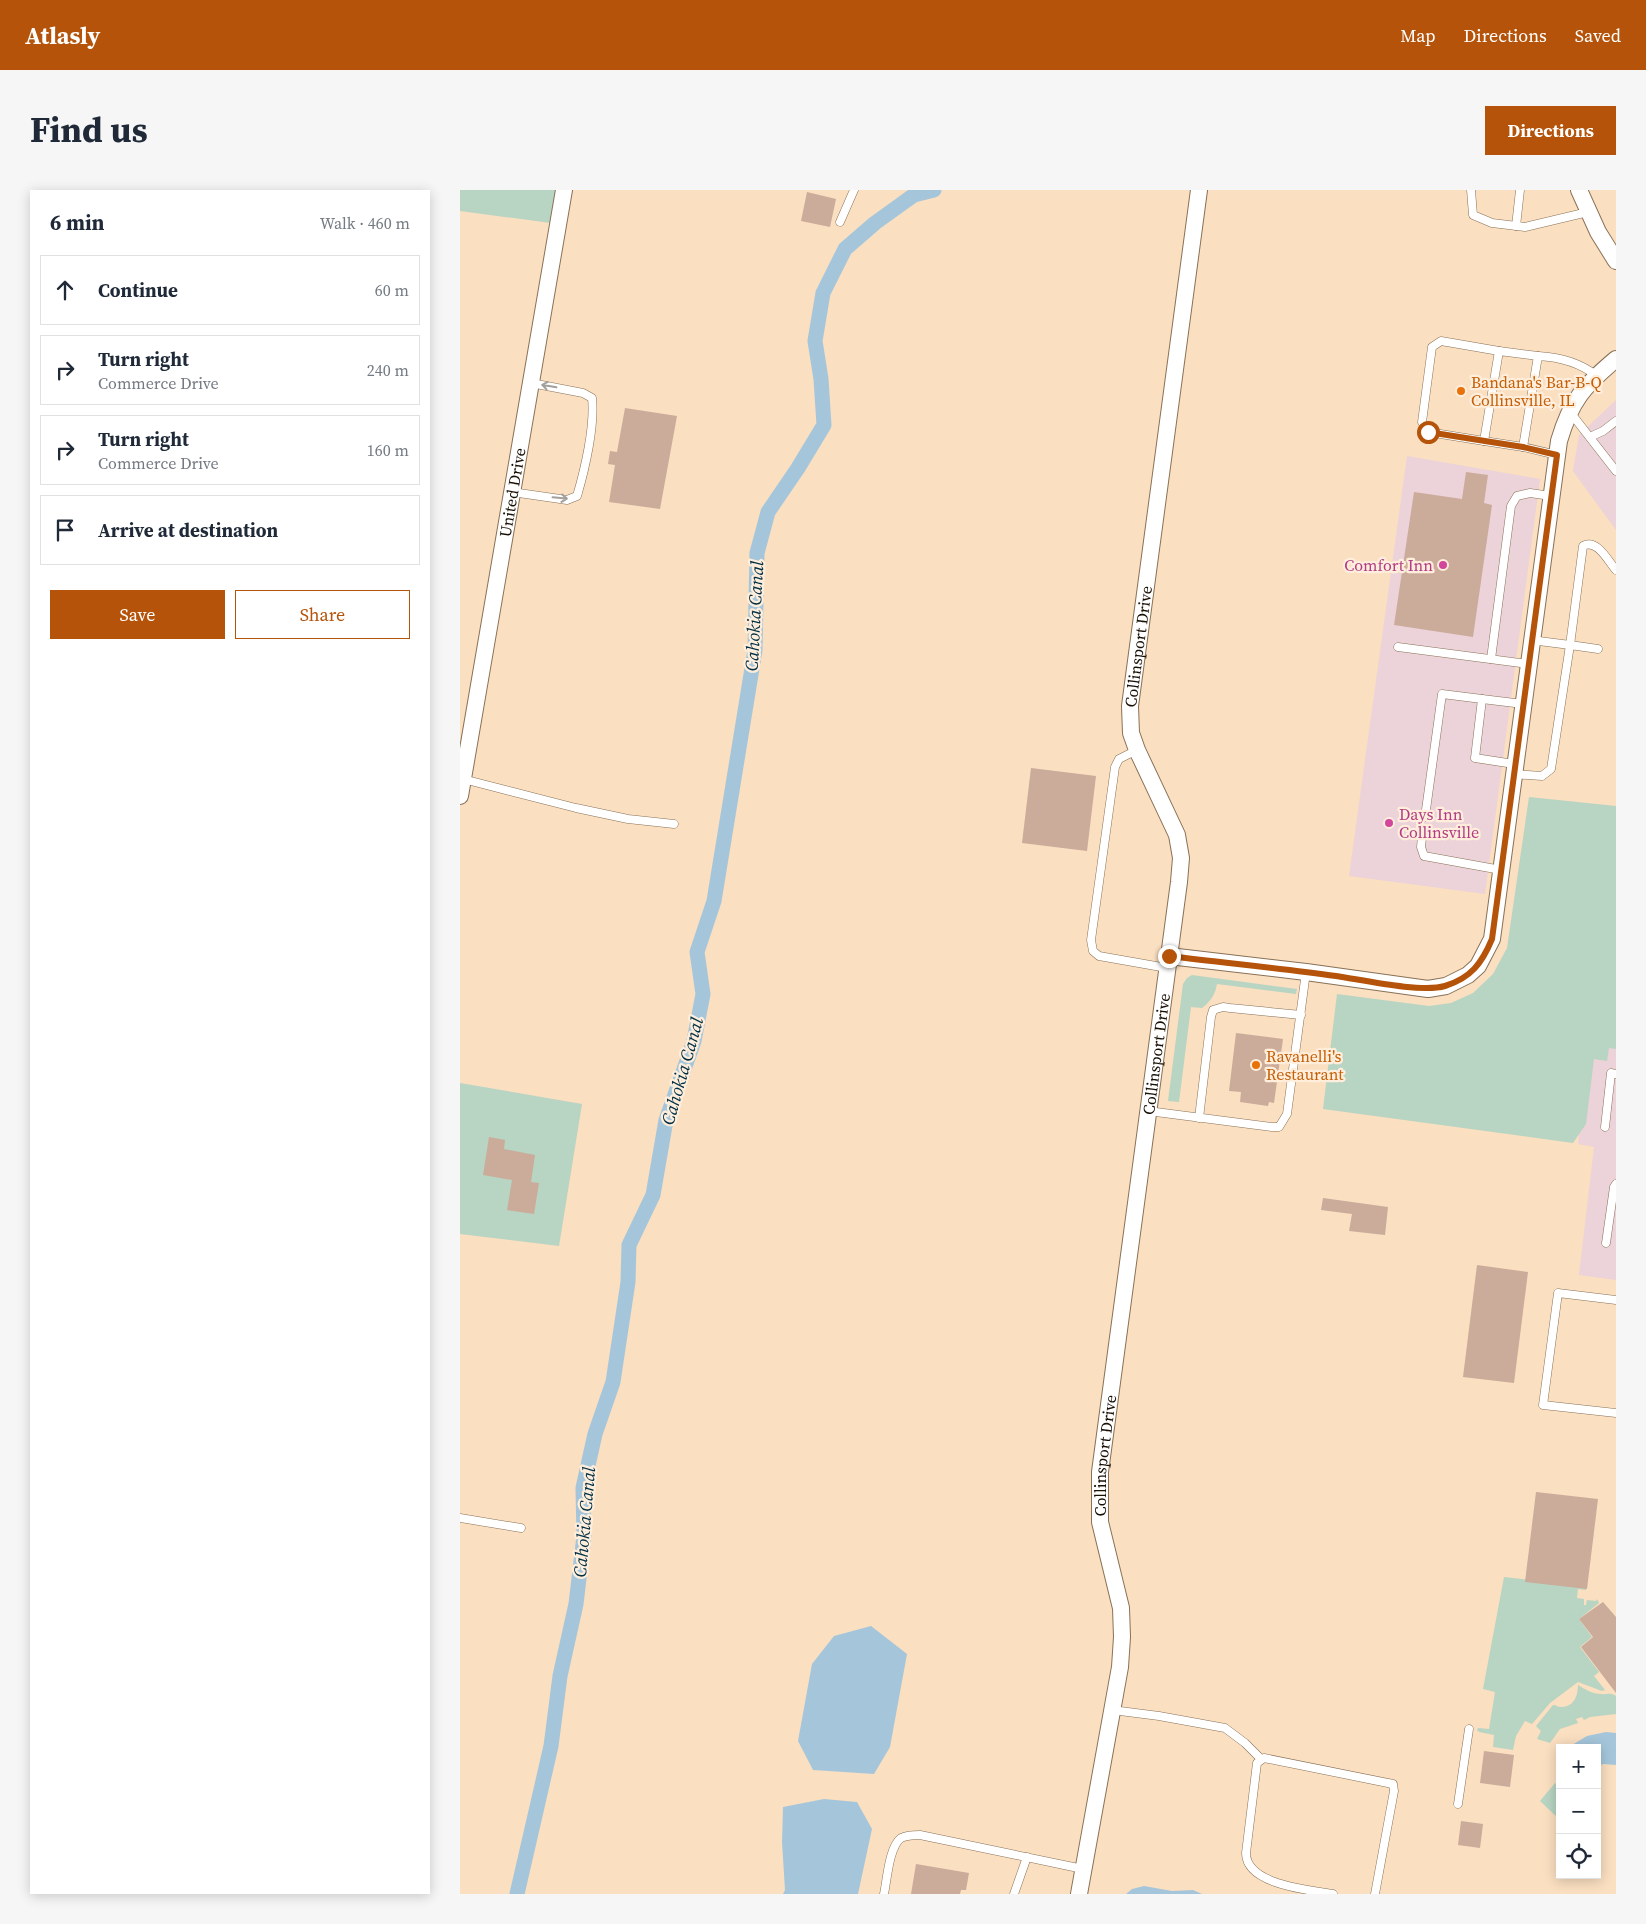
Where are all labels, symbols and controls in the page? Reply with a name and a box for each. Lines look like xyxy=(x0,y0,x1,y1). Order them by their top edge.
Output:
text: Atlasly xyxy=(25,19,100,52)
text: Map xyxy=(1400,23,1436,48)
text: Directions xyxy=(1464,23,1547,48)
text: Saved xyxy=(1575,23,1621,48)
text: Find us xyxy=(30,106,148,154)
button: Directions xyxy=(1485,106,1616,155)
text: 6 min xyxy=(50,208,105,237)
text: Walk · 460 m xyxy=(320,212,410,234)
icon: ahead xyxy=(51,276,79,304)
text: Continue xyxy=(98,277,178,303)
text: 60 m xyxy=(375,279,409,301)
text: Turn right xyxy=(98,346,189,372)
icon: right xyxy=(51,356,79,384)
text: 240 m xyxy=(367,359,409,381)
place label: Bandana's Bar-B-Q Collinsville, IL xyxy=(1471,371,1602,411)
text: Commerce Drive xyxy=(98,372,219,394)
one-way arrow xyxy=(541,381,557,391)
marker: Bandana's Bar-B-Q Collinsville, IL xyxy=(1455,385,1467,397)
route start xyxy=(1417,421,1440,444)
text: Turn right xyxy=(98,426,189,452)
icon: right xyxy=(51,436,79,464)
text: 160 m xyxy=(367,439,409,461)
street label: United Drive xyxy=(494,446,531,539)
text: Commerce Drive xyxy=(98,452,219,474)
one-way arrow xyxy=(552,494,568,503)
icon: arrive xyxy=(51,516,79,544)
text: Arrive at destination xyxy=(98,517,278,543)
place label: Comfort Inn xyxy=(1344,554,1433,576)
marker: Comfort Inn xyxy=(1437,559,1449,571)
water label: Cahokia Canal xyxy=(739,560,769,672)
street label: Collinsport Drive xyxy=(1119,584,1157,709)
button: Save xyxy=(50,590,225,639)
button: Share xyxy=(235,590,410,639)
place label: Days Inn Collinsville xyxy=(1399,803,1479,843)
marker: Days Inn Collinsville xyxy=(1383,817,1395,829)
route end xyxy=(1158,945,1181,968)
street label: Collinsport Drive xyxy=(1137,992,1175,1116)
water label: Cahokia Canal xyxy=(655,1014,709,1128)
place label: Ravanelli's Restaurant xyxy=(1266,1045,1344,1085)
marker: Ravanelli's Restaurant xyxy=(1250,1059,1262,1071)
street label: Collinsport Drive xyxy=(1089,1393,1121,1516)
water label: Cahokia Canal xyxy=(567,1466,601,1578)
map controls xyxy=(1556,1744,1601,1879)
button: + xyxy=(1556,1744,1601,1789)
button: − xyxy=(1556,1789,1601,1834)
button: locate xyxy=(1556,1834,1601,1879)

